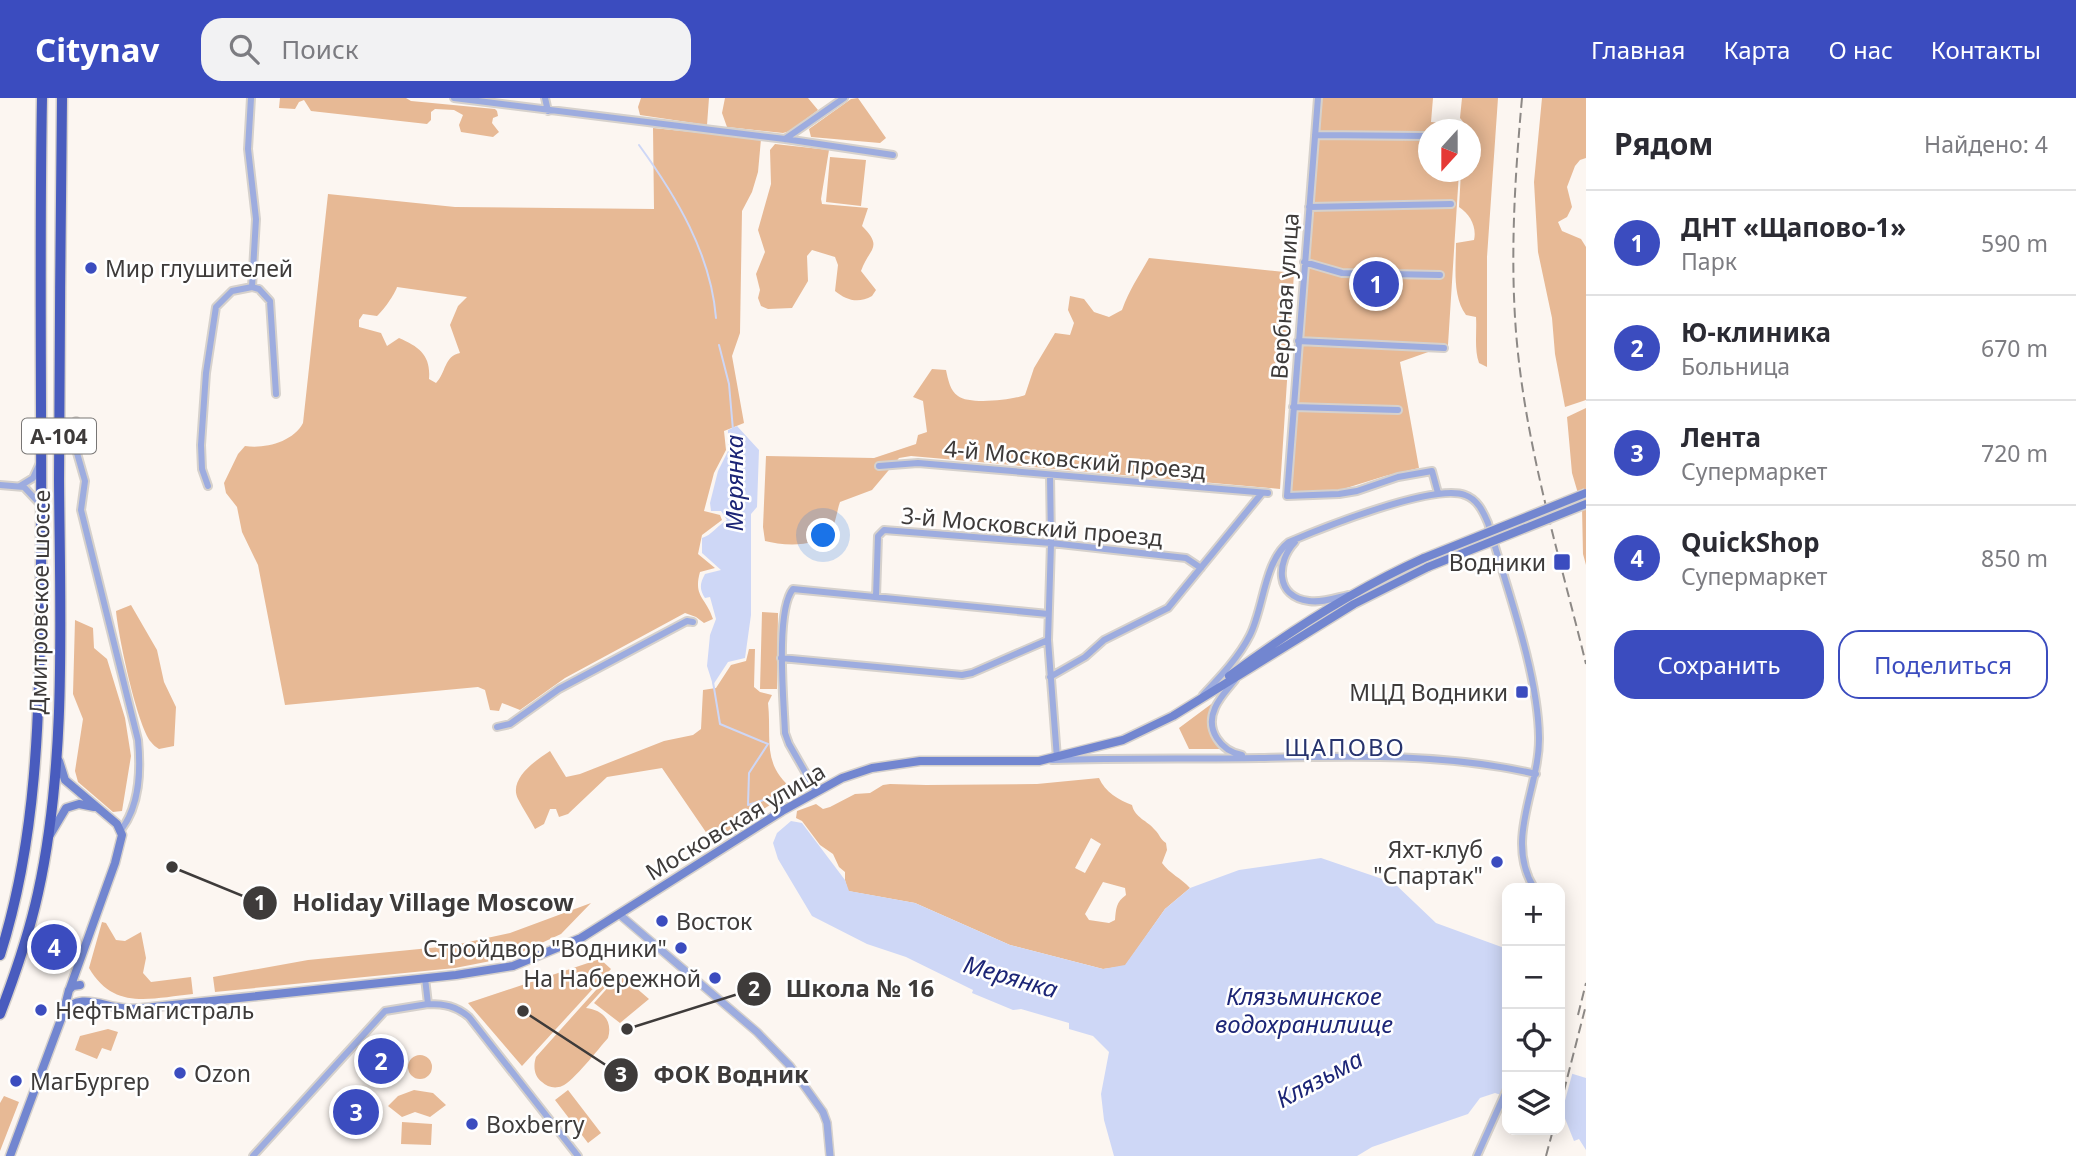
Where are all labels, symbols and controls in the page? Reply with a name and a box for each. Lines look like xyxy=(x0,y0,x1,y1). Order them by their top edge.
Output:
search box xyxy=(201,18,691,81)
text: Citynav xyxy=(35,27,159,72)
icon: search xyxy=(225,30,263,68)
text: Поиск xyxy=(281,31,359,67)
text: Главная xyxy=(1591,33,1685,66)
text: Карта xyxy=(1723,33,1790,66)
text: О нас xyxy=(1828,33,1893,66)
text: Контакты xyxy=(1931,33,2041,66)
north arrow xyxy=(1418,119,1481,182)
text: Рядом xyxy=(1614,123,1713,164)
text: Найдено: 4 xyxy=(1924,128,2048,160)
text: ДНТ «Щапово-1» xyxy=(1681,209,1906,245)
street label: Вербная улица xyxy=(1262,212,1306,380)
text: 1 xyxy=(1630,227,1644,259)
text: 590 m xyxy=(1981,227,2048,259)
text: Парк xyxy=(1681,245,1737,277)
place label: Мир глушителей xyxy=(105,252,293,284)
pin: 1 xyxy=(1353,258,1399,310)
marker: Мир глушителей xyxy=(83,260,99,276)
text: Ю-клиника xyxy=(1681,314,1831,350)
text: 2 xyxy=(1630,332,1644,364)
text: 670 m xyxy=(1981,332,2048,364)
text: Больница xyxy=(1681,350,1790,382)
road number: А-104 xyxy=(22,418,96,454)
text: Лента xyxy=(1681,419,1761,455)
street label: 4-й Московский проезд xyxy=(943,432,1207,486)
water label: Мерянка xyxy=(717,434,750,531)
text: 3 xyxy=(1630,437,1644,469)
text: 720 m xyxy=(1981,437,2048,469)
text: Супермаркет xyxy=(1681,455,1827,487)
street label: Дмитровское шоссе xyxy=(21,489,57,715)
street label: 3-й Московский проезд xyxy=(900,499,1164,553)
your location xyxy=(806,518,840,552)
text: QuickShop xyxy=(1681,524,1820,560)
text: 4 xyxy=(1630,542,1644,574)
text: 850 m xyxy=(1981,542,2048,574)
place label: Водники xyxy=(1449,546,1546,578)
marker: Водники xyxy=(1552,552,1572,572)
text: Супермаркет xyxy=(1681,560,1827,592)
button: Сохранить xyxy=(1614,630,1824,699)
button: Поделиться xyxy=(1838,630,2048,699)
place label: МЦД Водники xyxy=(1349,676,1508,708)
marker: МЦД Водники xyxy=(1514,684,1530,700)
district label: ЩАПОВО xyxy=(1284,730,1406,763)
street label: Московская улица xyxy=(639,755,831,887)
place label: Яхт-клуб "Спартак" xyxy=(1373,833,1483,891)
marker: Яхт-клуб "Спартак" xyxy=(1489,854,1505,870)
callout: Holiday Village Moscow xyxy=(243,880,587,925)
map controls xyxy=(1502,883,1565,1135)
button: + xyxy=(1502,883,1565,946)
text: Holiday Village Moscow xyxy=(292,885,574,918)
text: 1 xyxy=(254,888,266,916)
place label: Восток xyxy=(676,905,753,937)
marker: Восток xyxy=(654,913,670,929)
pin: 4 xyxy=(31,921,77,973)
place label: Стройдвор "Водники" xyxy=(423,932,667,964)
marker: Стройдвор "Водники" xyxy=(673,940,689,956)
button: − xyxy=(1502,946,1565,1009)
water label: Мерянка xyxy=(960,947,1062,1005)
place label: На Набережной xyxy=(523,962,701,994)
callout: Школа № 16 xyxy=(736,966,948,1011)
marker: На Набережной xyxy=(707,970,723,986)
text: Школа № 16 xyxy=(786,971,934,1004)
text: 2 xyxy=(748,974,760,1002)
water label: Клязьминское водохранилище xyxy=(1215,979,1393,1040)
place label: Нефтьмагистраль xyxy=(55,994,254,1026)
marker: Нефтьмагистраль xyxy=(33,1002,49,1018)
button: locate xyxy=(1502,1009,1565,1072)
pin: 2 xyxy=(358,1035,404,1087)
water label: Клязьма xyxy=(1270,1041,1369,1115)
callout: ФОК Водник xyxy=(604,1052,823,1097)
place label: Ozon xyxy=(194,1057,251,1089)
text: ФОК Водник xyxy=(653,1057,809,1090)
text: 3 xyxy=(615,1060,627,1088)
place label: МагБургер xyxy=(30,1065,150,1097)
marker: Ozon xyxy=(172,1065,188,1081)
button: layers xyxy=(1502,1072,1565,1135)
marker: МагБургер xyxy=(8,1073,24,1089)
pin: 3 xyxy=(333,1086,379,1138)
place label: Boxberry xyxy=(486,1108,585,1140)
marker: Boxberry xyxy=(464,1116,480,1132)

